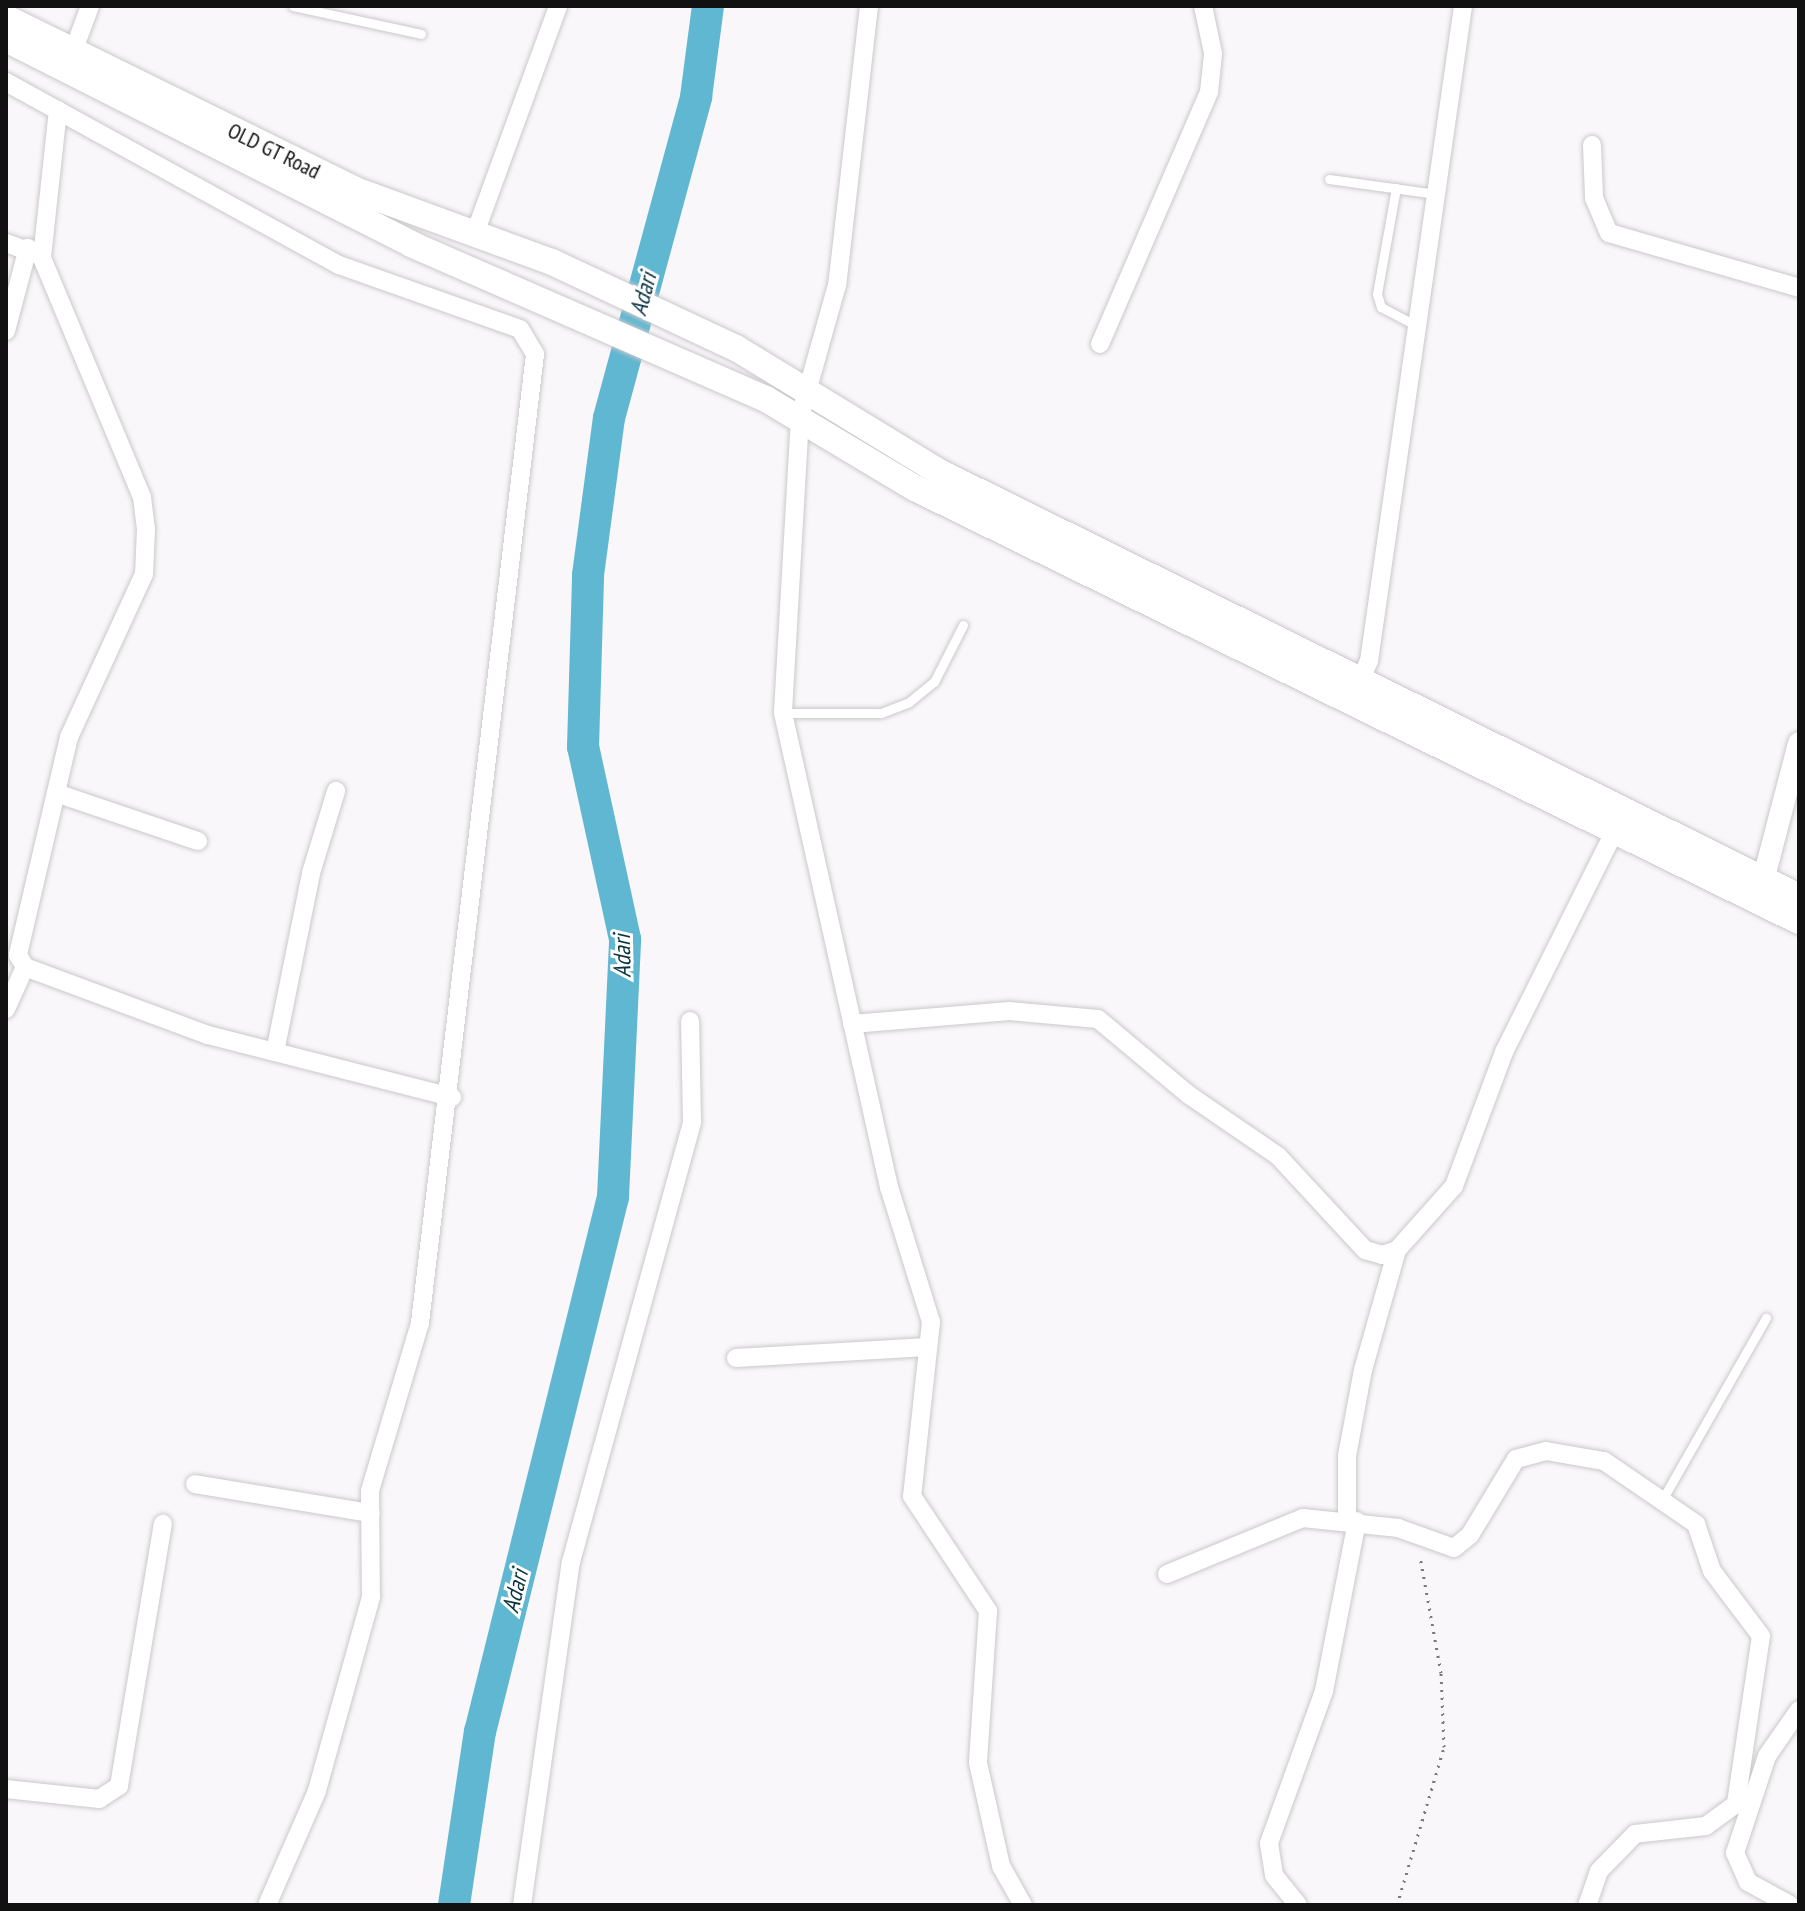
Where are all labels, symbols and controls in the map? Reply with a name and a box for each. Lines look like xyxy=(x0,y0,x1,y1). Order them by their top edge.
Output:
street label: OLD GT Road xyxy=(223,117,325,185)
water label: Adari xyxy=(624,269,662,319)
water label: Adari xyxy=(607,934,637,978)
water label: Adari xyxy=(496,1567,534,1615)

